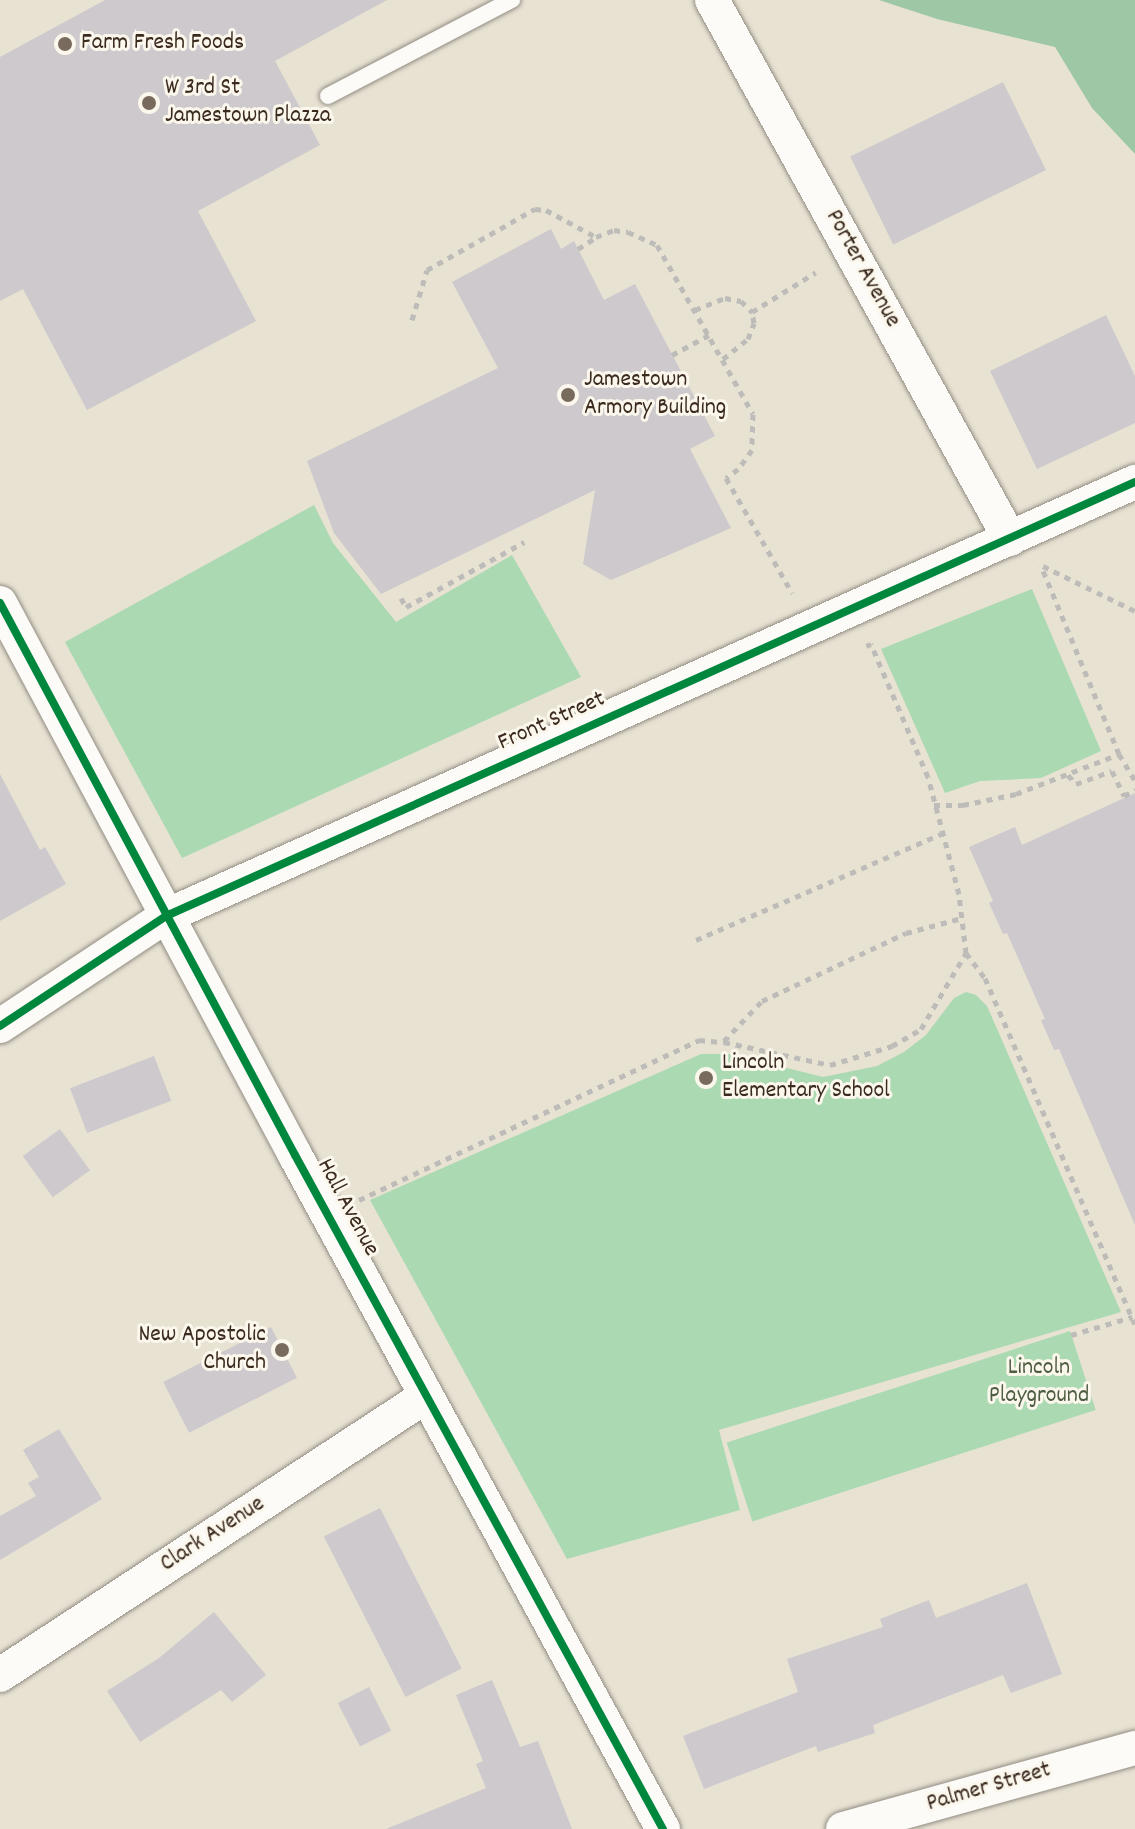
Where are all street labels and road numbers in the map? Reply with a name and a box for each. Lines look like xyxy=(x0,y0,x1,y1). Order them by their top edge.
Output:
street label: Porter Avenue xyxy=(818,205,906,333)
street label: Front Street xyxy=(494,686,610,758)
street label: Hall Avenue xyxy=(309,1154,385,1262)
street label: Clark Avenue xyxy=(155,1491,271,1579)
street label: Palmer Street xyxy=(924,1757,1054,1819)

